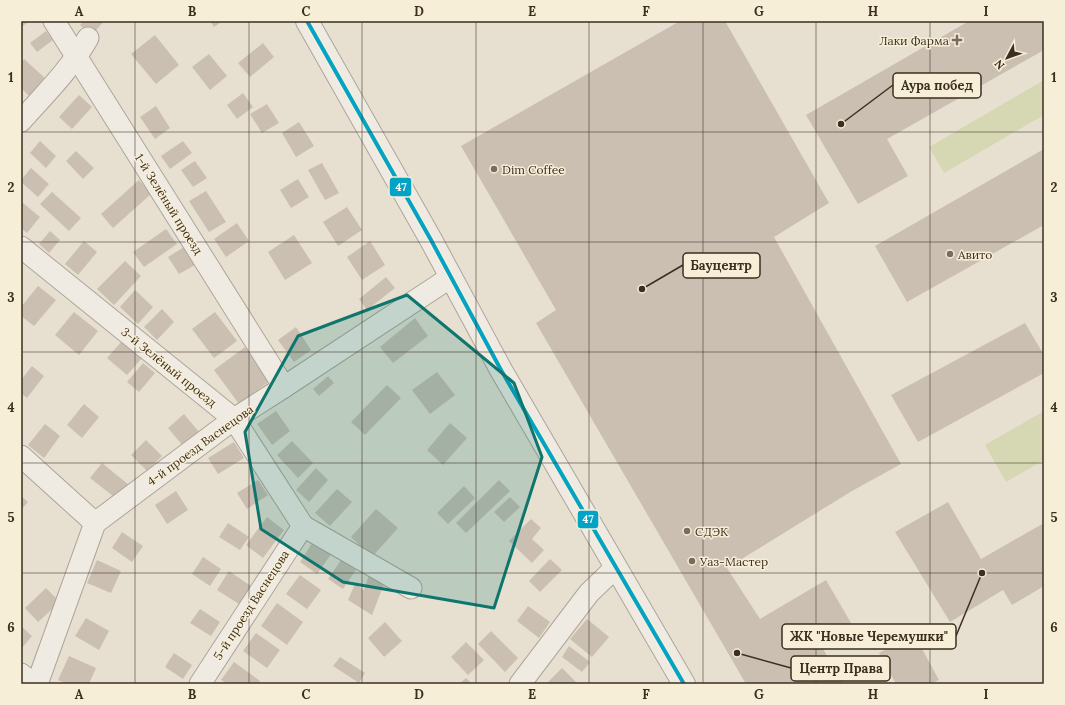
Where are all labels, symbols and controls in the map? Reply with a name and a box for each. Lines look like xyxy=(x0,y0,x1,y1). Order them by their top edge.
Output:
text: A xyxy=(75,3,84,20)
text: B xyxy=(188,3,197,20)
text: C xyxy=(302,3,311,20)
text: D xyxy=(414,3,424,20)
text: E xyxy=(528,3,536,20)
text: F xyxy=(642,3,650,20)
text: G xyxy=(754,3,764,20)
text: H xyxy=(868,3,878,20)
text: I xyxy=(983,3,989,20)
place label: Лаки Фарма xyxy=(879,33,949,48)
marker: Лаки Фарма xyxy=(952,35,962,45)
north arrow xyxy=(987,38,1027,78)
text: N xyxy=(991,56,1008,72)
text: 1 xyxy=(8,69,14,86)
text: 1 xyxy=(1051,69,1057,86)
callout: Аура побед xyxy=(893,73,981,98)
text: Аура побед xyxy=(901,77,973,94)
street label: 1-й Зелёный проезд xyxy=(132,151,206,257)
place label: Dim Coffee xyxy=(502,162,565,177)
marker: Dim Coffee xyxy=(489,164,499,174)
line badge: 47 xyxy=(389,177,412,197)
text: 2 xyxy=(8,179,15,196)
text: 2 xyxy=(1051,179,1058,196)
text: 47 xyxy=(395,180,407,194)
place label: Авито xyxy=(957,247,992,262)
marker: Авито xyxy=(945,249,955,259)
callout: Бауцентр xyxy=(683,253,760,278)
text: Бауцентр xyxy=(690,257,752,274)
text: 3 xyxy=(7,289,15,306)
text: 3 xyxy=(1050,289,1058,306)
street label: 3-й Зелёный проезд xyxy=(118,324,220,410)
text: 4 xyxy=(7,399,15,416)
text: 4 xyxy=(1050,399,1058,416)
street label: 4-й проезд Васнецова xyxy=(144,401,256,489)
text: 5 xyxy=(7,509,15,526)
text: 5 xyxy=(1050,509,1058,526)
line badge: 47 xyxy=(577,510,599,529)
text: 47 xyxy=(582,512,594,526)
place label: СДЭК xyxy=(695,524,729,539)
marker: СДЭК xyxy=(682,526,692,536)
street label: 5-й проезд Васнецова xyxy=(210,547,292,663)
place label: Уаз-Мастер xyxy=(699,554,768,569)
marker: Уаз-Мастер xyxy=(687,556,697,566)
text: 6 xyxy=(7,619,15,636)
text: 6 xyxy=(1050,619,1058,636)
callout: ЖК "Новые Черемушки" xyxy=(782,624,956,649)
text: ЖК "Новые Черемушки" xyxy=(790,628,948,645)
callout: Центр Права xyxy=(791,656,890,681)
text: Центр Права xyxy=(799,660,883,677)
text: A xyxy=(75,686,84,703)
text: B xyxy=(188,686,197,703)
text: C xyxy=(302,686,311,703)
text: D xyxy=(414,686,424,703)
text: E xyxy=(528,686,536,703)
text: F xyxy=(642,686,650,703)
text: G xyxy=(754,686,764,703)
text: H xyxy=(868,686,878,703)
text: I xyxy=(983,686,989,703)

